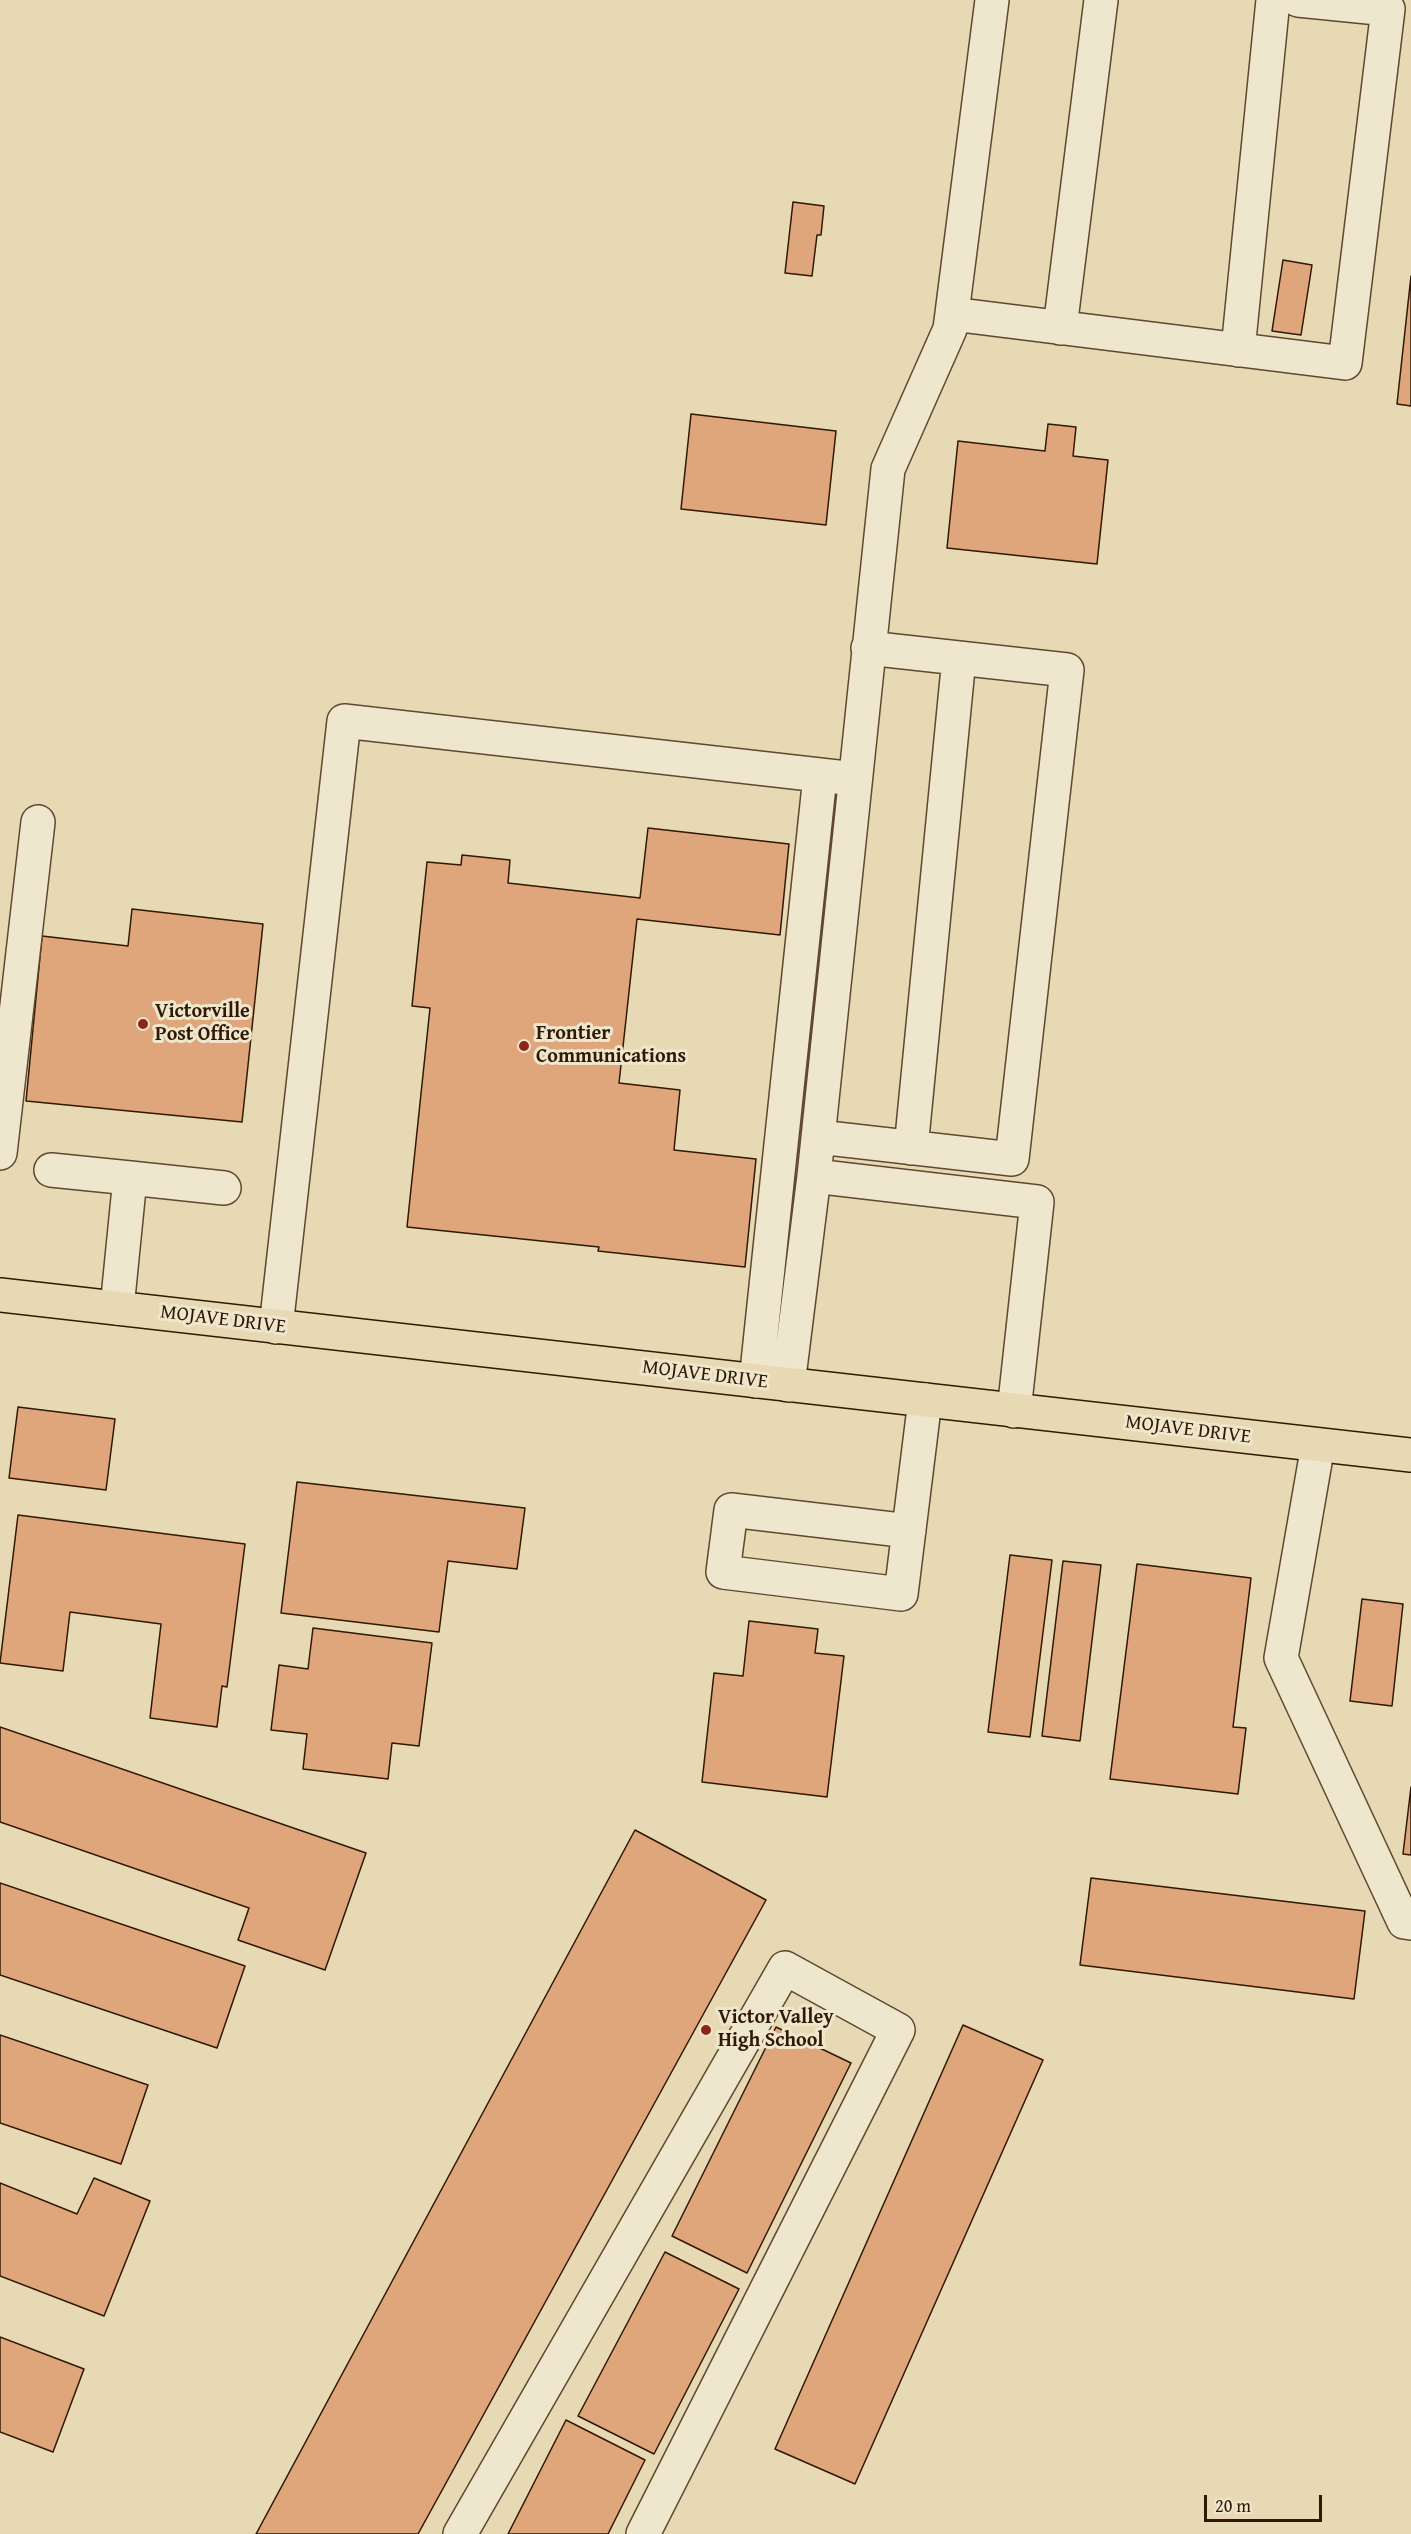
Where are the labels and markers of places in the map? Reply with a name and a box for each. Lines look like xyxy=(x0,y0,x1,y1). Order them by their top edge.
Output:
place label: Victorville Post Office xyxy=(155,1000,250,1047)
marker: Victorville Post Office xyxy=(136,1017,150,1031)
place label: Frontier Communications xyxy=(536,1022,686,1069)
marker: Frontier Communications xyxy=(517,1039,531,1053)
place label: Victor Valley High School xyxy=(718,2006,834,2053)
marker: Victor Valley High School xyxy=(699,2023,713,2037)

